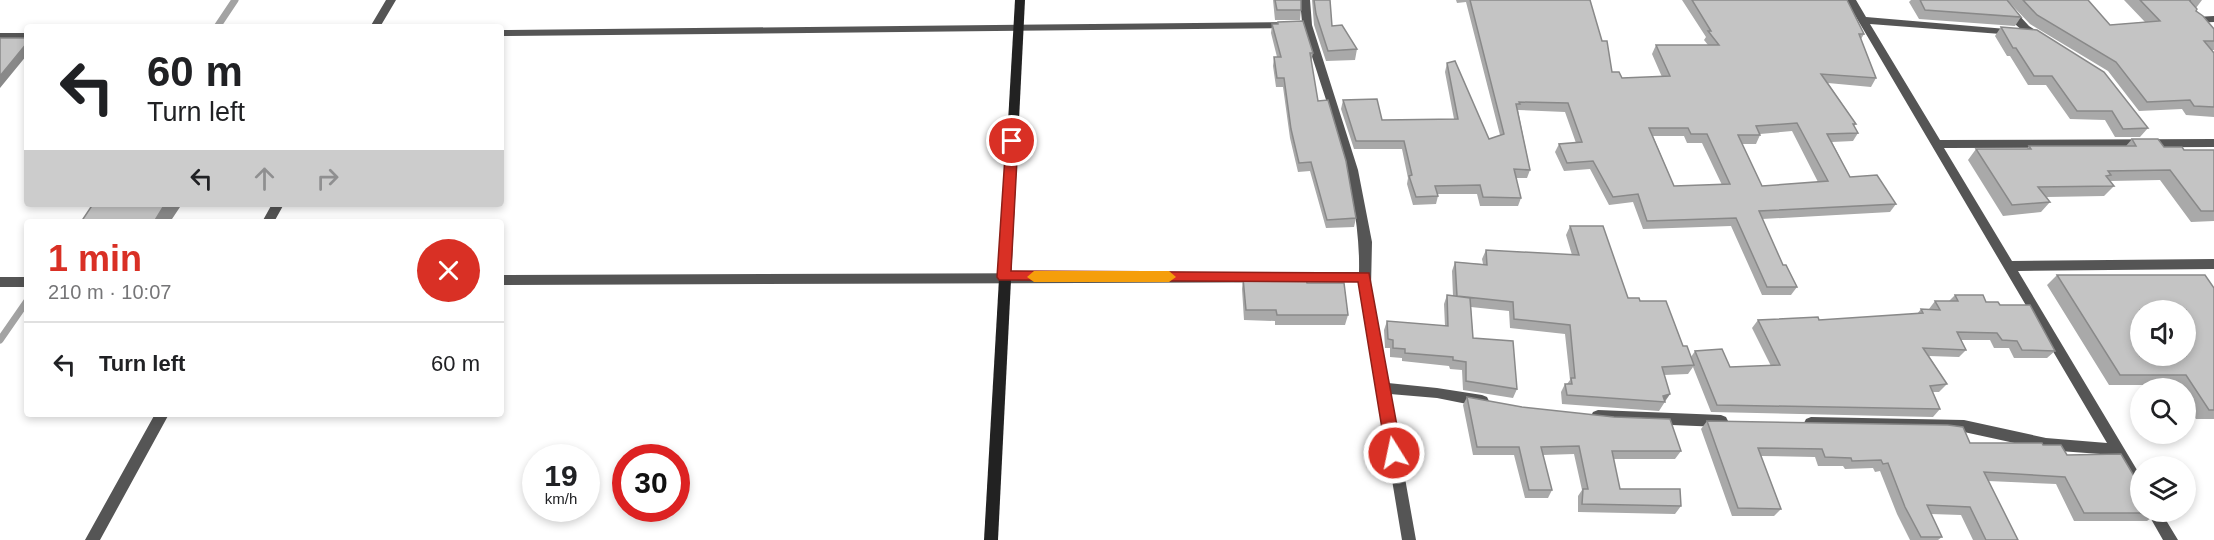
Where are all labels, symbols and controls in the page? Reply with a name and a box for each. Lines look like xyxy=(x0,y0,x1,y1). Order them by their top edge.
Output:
icon: left xyxy=(48,48,126,126)
text: 60 m xyxy=(147,48,243,95)
text: Turn left xyxy=(147,97,245,127)
pin xyxy=(986,115,1037,166)
icon: arrive xyxy=(995,124,1028,157)
icon: left xyxy=(185,162,218,195)
icon: ahead xyxy=(248,162,281,195)
icon: right xyxy=(311,162,344,195)
text: 1 min xyxy=(48,238,142,279)
button: close xyxy=(417,239,480,302)
text: 210 m · 10:07 xyxy=(48,281,171,303)
map controls xyxy=(2130,300,2196,522)
button: sound xyxy=(2130,300,2196,366)
icon: left xyxy=(48,348,81,381)
text: Turn left xyxy=(99,351,185,376)
text: 60 m xyxy=(431,351,480,376)
button: search xyxy=(2130,378,2196,444)
position arrow xyxy=(1362,421,1426,485)
speed limit sign: 30 xyxy=(612,444,690,522)
button: layers xyxy=(2130,456,2196,522)
text: 19 xyxy=(544,459,578,492)
text: km/h xyxy=(545,490,577,507)

